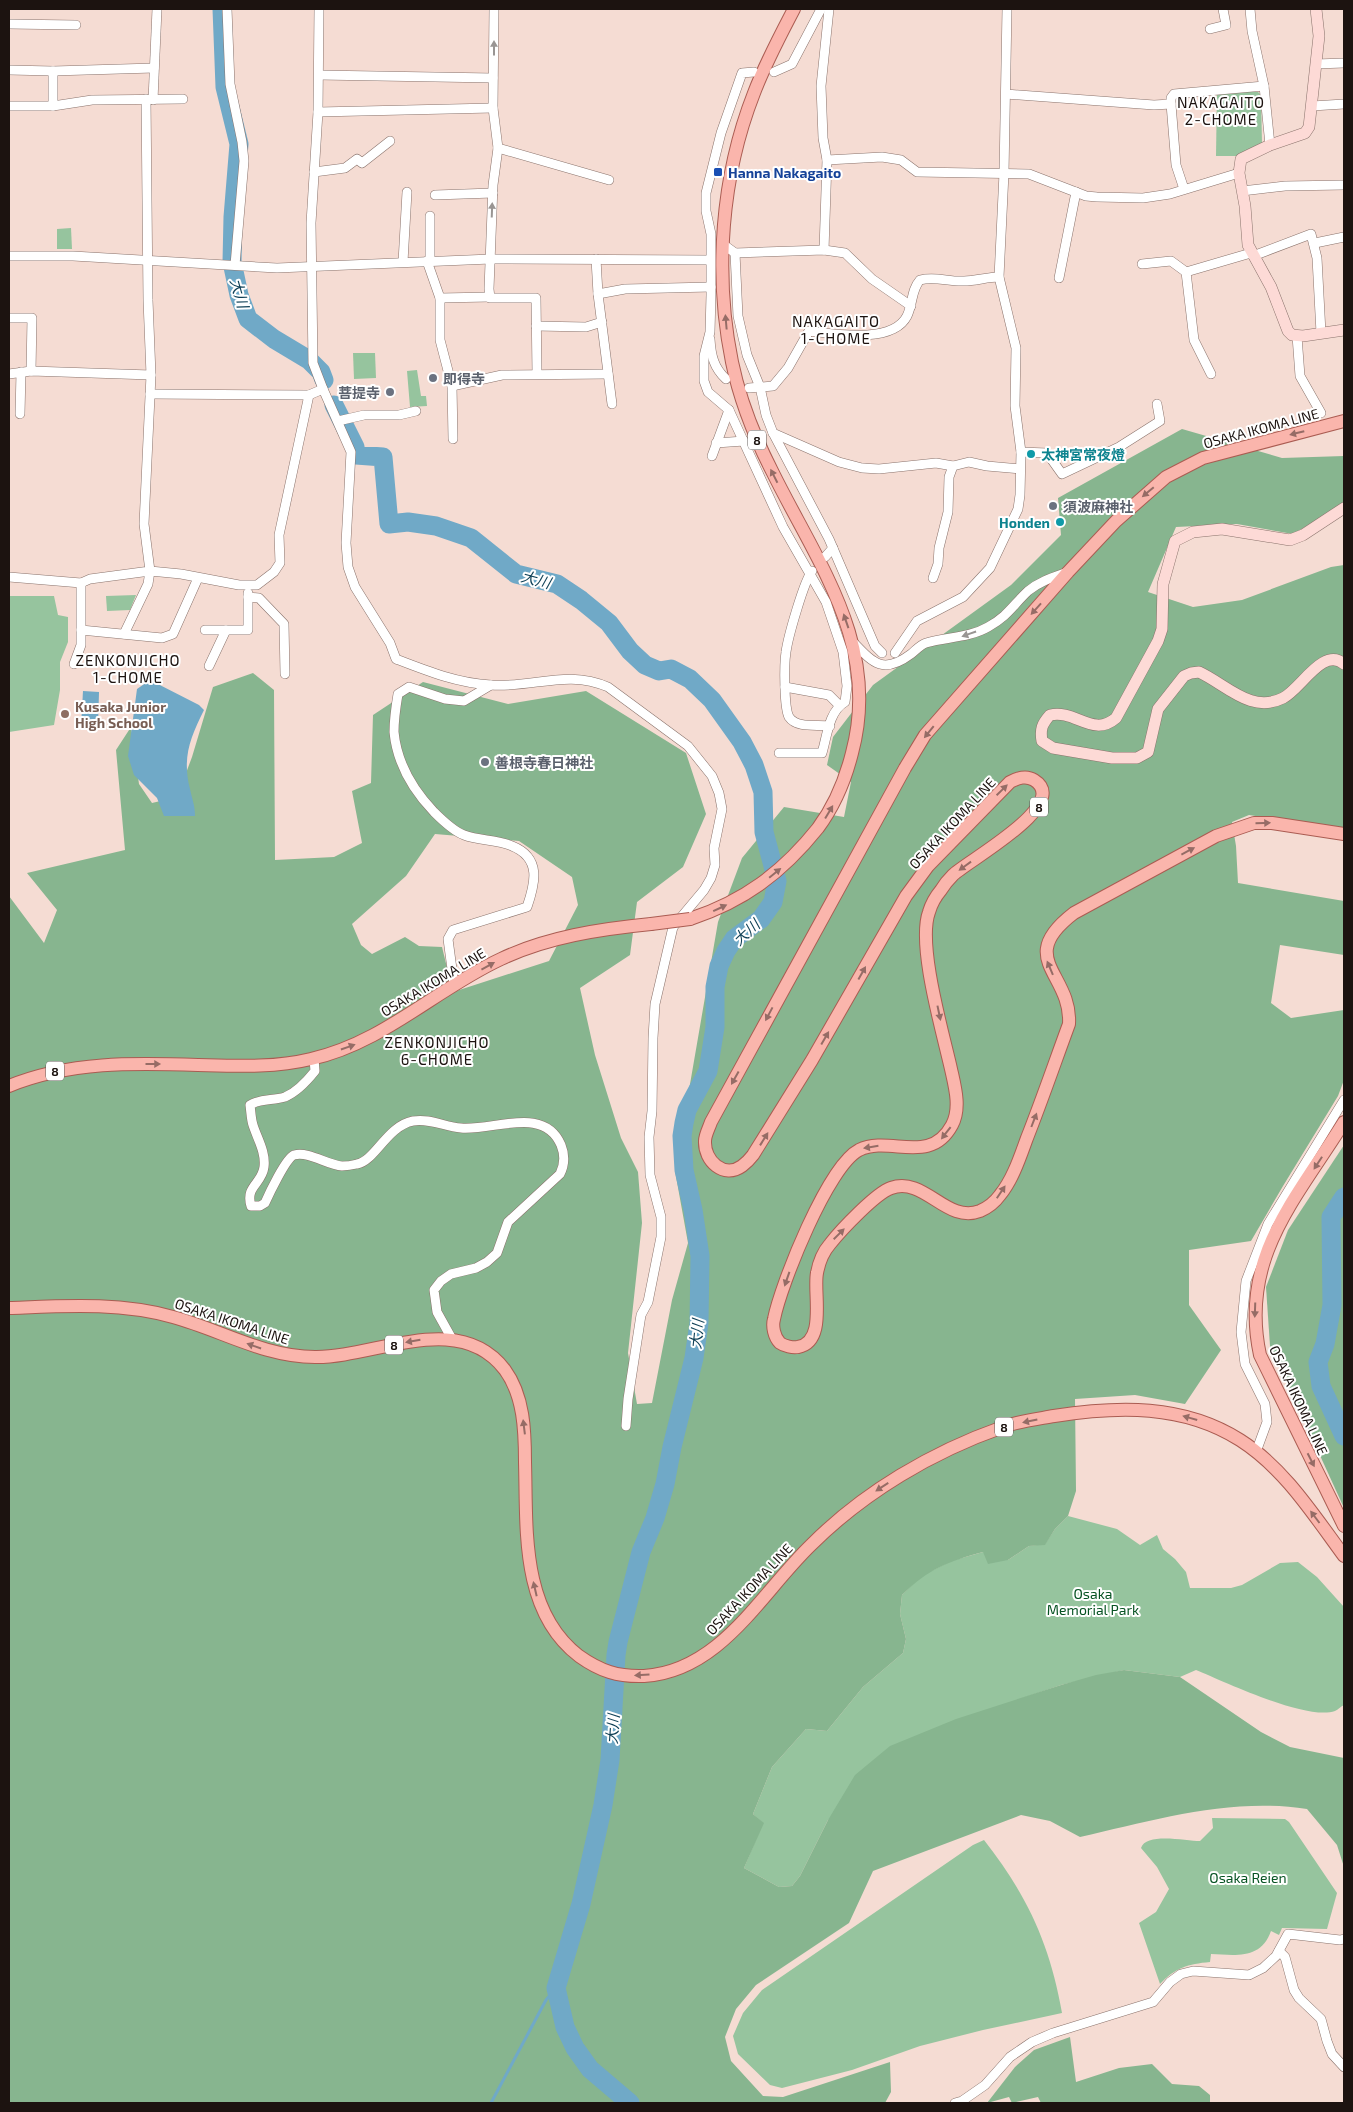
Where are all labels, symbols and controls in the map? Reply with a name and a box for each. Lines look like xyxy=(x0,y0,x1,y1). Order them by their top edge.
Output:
one-way arrow xyxy=(490,40,498,56)
district label: NAKAGAITO 2-CHOME xyxy=(1177,93,1265,128)
place label: Hanna Nakagaito xyxy=(728,164,841,181)
marker: Hanna Nakagaito xyxy=(712,166,724,178)
one-way arrow xyxy=(489,202,497,218)
water label: 大川 xyxy=(227,276,253,312)
district label: NAKAGAITO 1-CHOME xyxy=(792,312,880,347)
one-way arrow xyxy=(722,314,730,330)
place label: 即得寺 xyxy=(443,370,485,387)
marker: 即得寺 xyxy=(427,372,439,384)
place label: 菩提寺 xyxy=(338,384,380,401)
marker: 菩提寺 xyxy=(384,386,396,398)
street label: OSAKA IKOMA LINE xyxy=(1201,404,1321,452)
road number: 8 xyxy=(748,430,766,450)
one-way arrow xyxy=(1289,430,1304,438)
place label: 太神宮常夜燈 xyxy=(1041,446,1125,463)
marker: 太神宮常夜燈 xyxy=(1025,448,1037,460)
one-way arrow xyxy=(770,469,778,483)
one-way arrow xyxy=(1141,486,1154,497)
place label: 須波麻神社 xyxy=(1063,498,1133,515)
marker: 須波麻神社 xyxy=(1047,500,1059,512)
place label: Honden xyxy=(999,514,1050,531)
marker: Honden xyxy=(1054,516,1066,528)
water label: 大川 xyxy=(519,566,555,592)
one-way arrow xyxy=(1030,603,1041,616)
one-way arrow xyxy=(842,614,850,629)
one-way arrow xyxy=(961,630,976,638)
district label: ZENKONJICHO 1-CHOME xyxy=(75,651,181,686)
place label: Kusaka Junior High School xyxy=(75,698,166,731)
marker: Kusaka Junior High School xyxy=(59,708,71,720)
one-way arrow xyxy=(923,725,934,738)
place label: 善根寺春日神社 xyxy=(495,754,593,771)
marker: 善根寺春日神社 xyxy=(479,756,491,768)
street label: OSAKA IKOMA LINE xyxy=(905,774,999,872)
one-way arrow xyxy=(996,784,1008,796)
road number: 8 xyxy=(1030,798,1048,816)
one-way arrow xyxy=(824,805,833,818)
one-way arrow xyxy=(1255,819,1271,827)
one-way arrow xyxy=(1180,847,1195,855)
one-way arrow xyxy=(958,861,972,871)
one-way arrow xyxy=(768,868,781,879)
one-way arrow xyxy=(712,903,727,912)
water label: 大川 xyxy=(729,914,765,949)
street label: OSAKA IKOMA LINE xyxy=(378,944,489,1020)
one-way arrow xyxy=(1046,960,1054,975)
one-way arrow xyxy=(481,962,495,970)
one-way arrow xyxy=(858,966,866,981)
one-way arrow xyxy=(935,1006,943,1021)
one-way arrow xyxy=(765,1007,773,1021)
one-way arrow xyxy=(821,1032,830,1045)
district label: ZENKONJICHO 6-CHOME xyxy=(384,1033,490,1068)
one-way arrow xyxy=(341,1043,356,1051)
one-way arrow xyxy=(145,1060,161,1068)
road number: 8 xyxy=(46,1062,64,1080)
one-way arrow xyxy=(731,1071,739,1085)
one-way arrow xyxy=(1031,1113,1039,1127)
one-way arrow xyxy=(941,1126,952,1139)
one-way arrow xyxy=(759,1132,768,1145)
one-way arrow xyxy=(862,1144,878,1152)
one-way arrow xyxy=(1314,1157,1323,1170)
one-way arrow xyxy=(997,1185,1006,1198)
one-way arrow xyxy=(833,1229,845,1241)
one-way arrow xyxy=(783,1272,790,1287)
street label: OSAKA IKOMA LINE xyxy=(173,1295,291,1348)
one-way arrow xyxy=(1251,1302,1259,1318)
water label: 大川 xyxy=(685,1316,707,1350)
road number: 8 xyxy=(385,1336,403,1354)
one-way arrow xyxy=(405,1338,421,1346)
one-way arrow xyxy=(246,1341,261,1349)
street label: OSAKA IKOMA LINE xyxy=(1266,1342,1332,1458)
one-way arrow xyxy=(1183,1413,1198,1421)
one-way arrow xyxy=(1021,1417,1037,1425)
road number: 8 xyxy=(995,1418,1013,1436)
one-way arrow xyxy=(520,1419,528,1435)
one-way arrow xyxy=(1307,1453,1315,1467)
one-way arrow xyxy=(876,1482,889,1492)
one-way arrow xyxy=(1310,1510,1320,1524)
street label: OSAKA IKOMA LINE xyxy=(702,1540,796,1638)
one-way arrow xyxy=(531,1582,539,1597)
park label: Osaka Memorial Park xyxy=(1047,1585,1139,1618)
one-way arrow xyxy=(634,1672,650,1680)
water label: 大川 xyxy=(602,1711,622,1745)
park label: Osaka Reien xyxy=(1209,1869,1287,1886)

